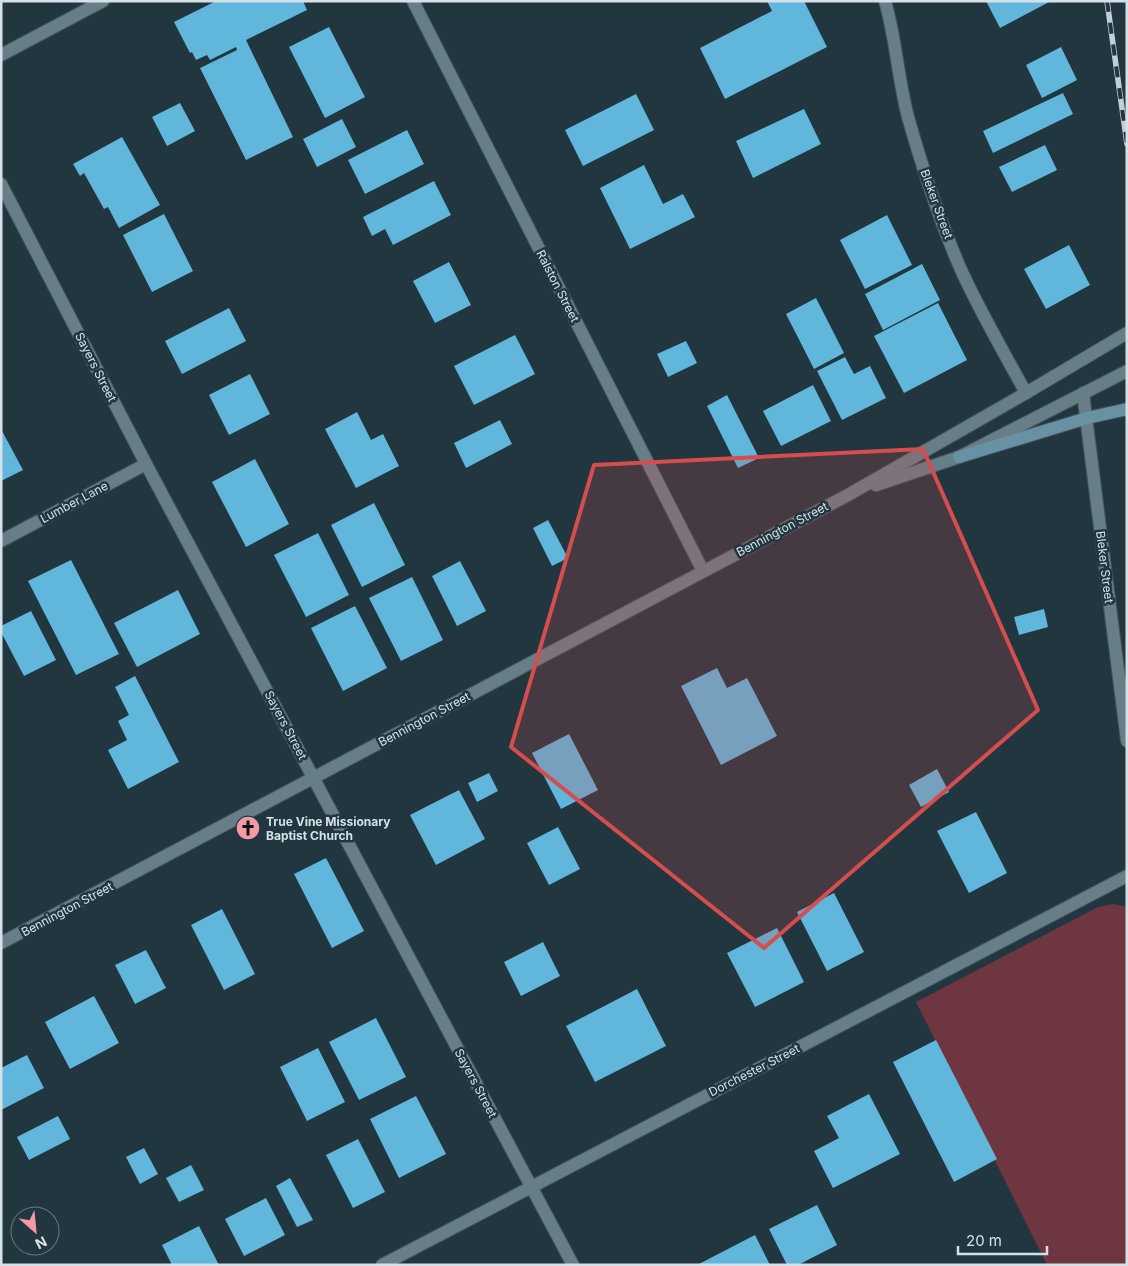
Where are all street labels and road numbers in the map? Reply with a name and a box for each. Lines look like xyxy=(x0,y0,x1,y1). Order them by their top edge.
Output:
street label: Bleker Street xyxy=(917,167,957,241)
street label: Ralston Street xyxy=(533,247,583,325)
street label: Sayers Street xyxy=(72,330,120,404)
street label: Lumber Lane xyxy=(38,478,110,526)
street label: Bennington Street xyxy=(734,498,830,559)
street label: Bleker Street xyxy=(1093,530,1117,604)
street label: Sayers Street xyxy=(262,688,310,762)
street label: Bennington Street xyxy=(376,688,472,749)
street label: Bennington Street xyxy=(19,878,115,939)
street label: Dorchester Street xyxy=(706,1041,802,1099)
street label: Sayers Street xyxy=(452,1046,500,1120)

